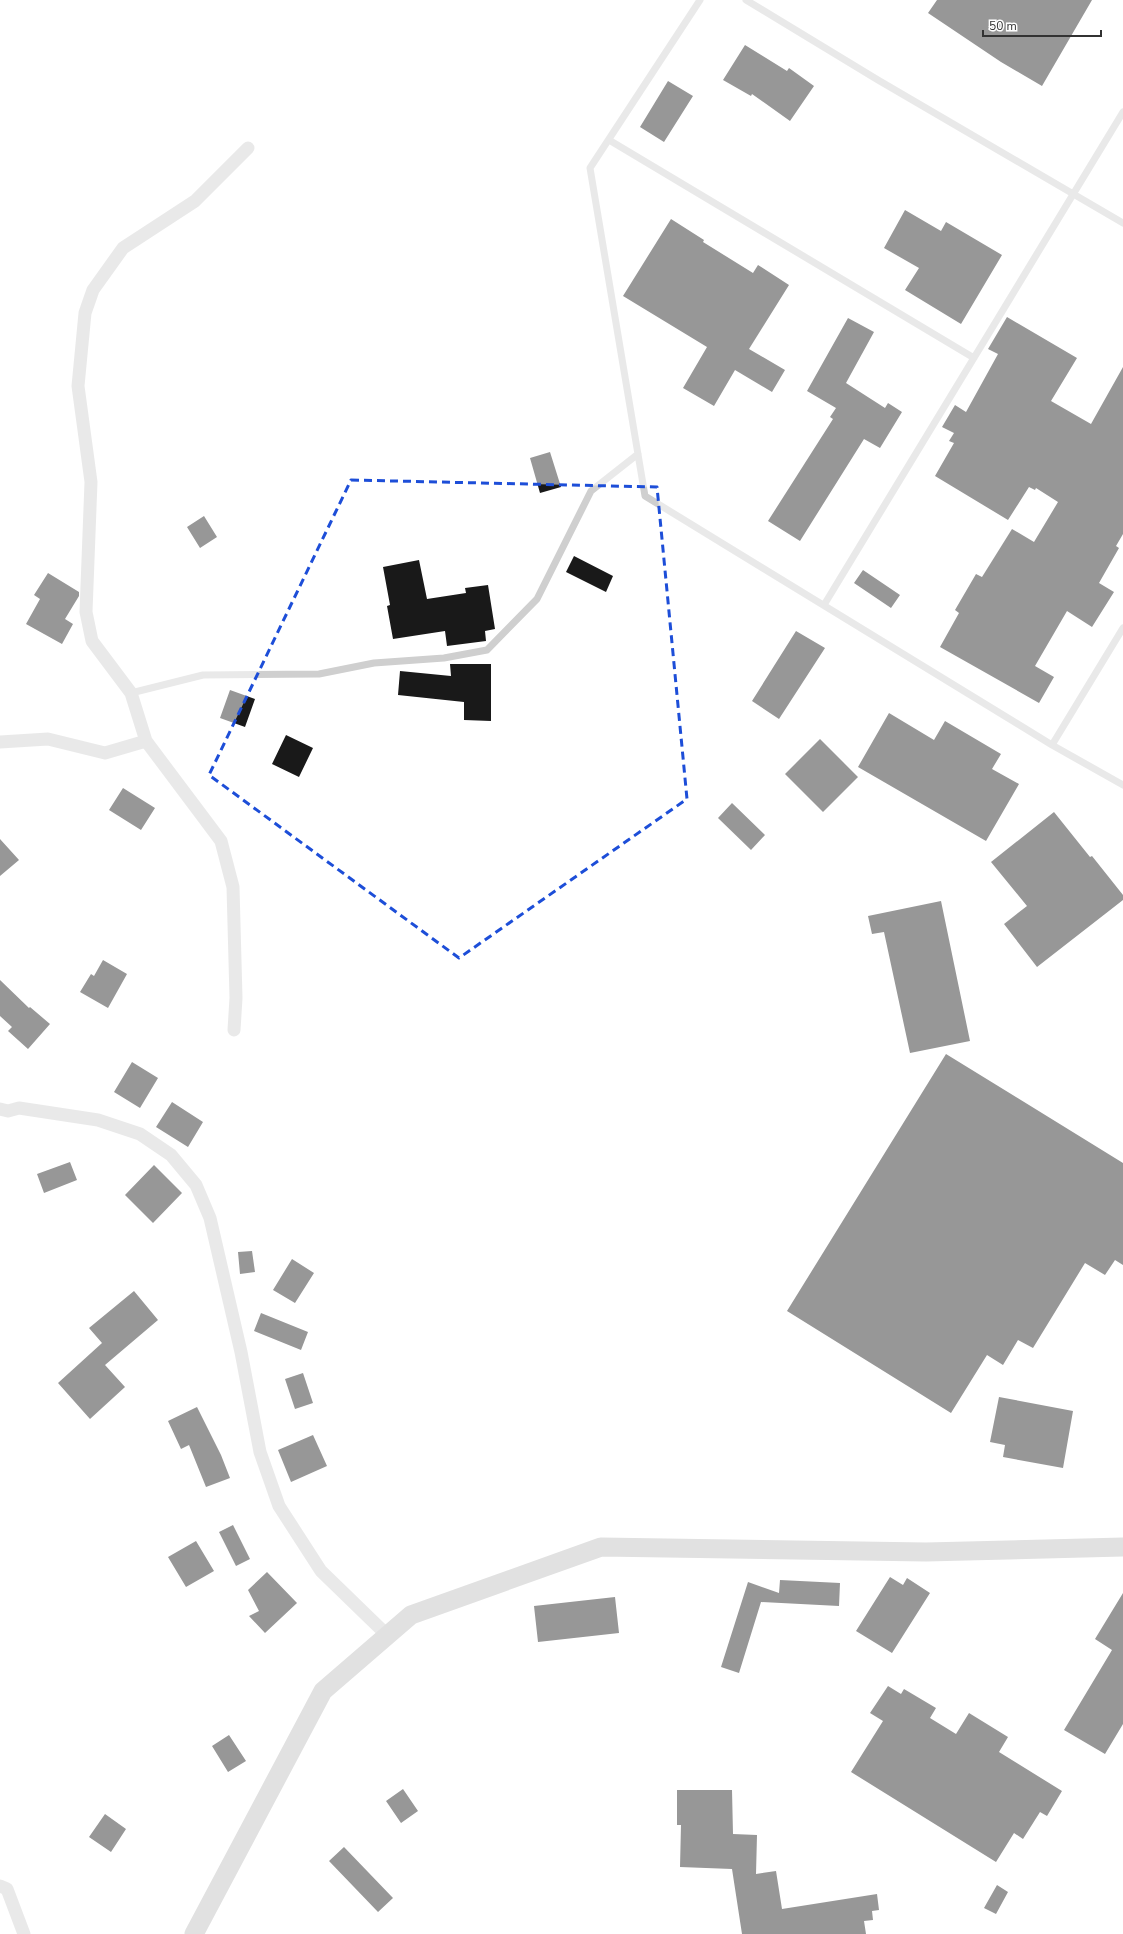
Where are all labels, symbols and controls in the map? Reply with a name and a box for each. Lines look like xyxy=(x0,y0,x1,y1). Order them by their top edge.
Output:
scale bar xyxy=(983,12,1101,38)
text: 50 m xyxy=(989,18,1017,34)

